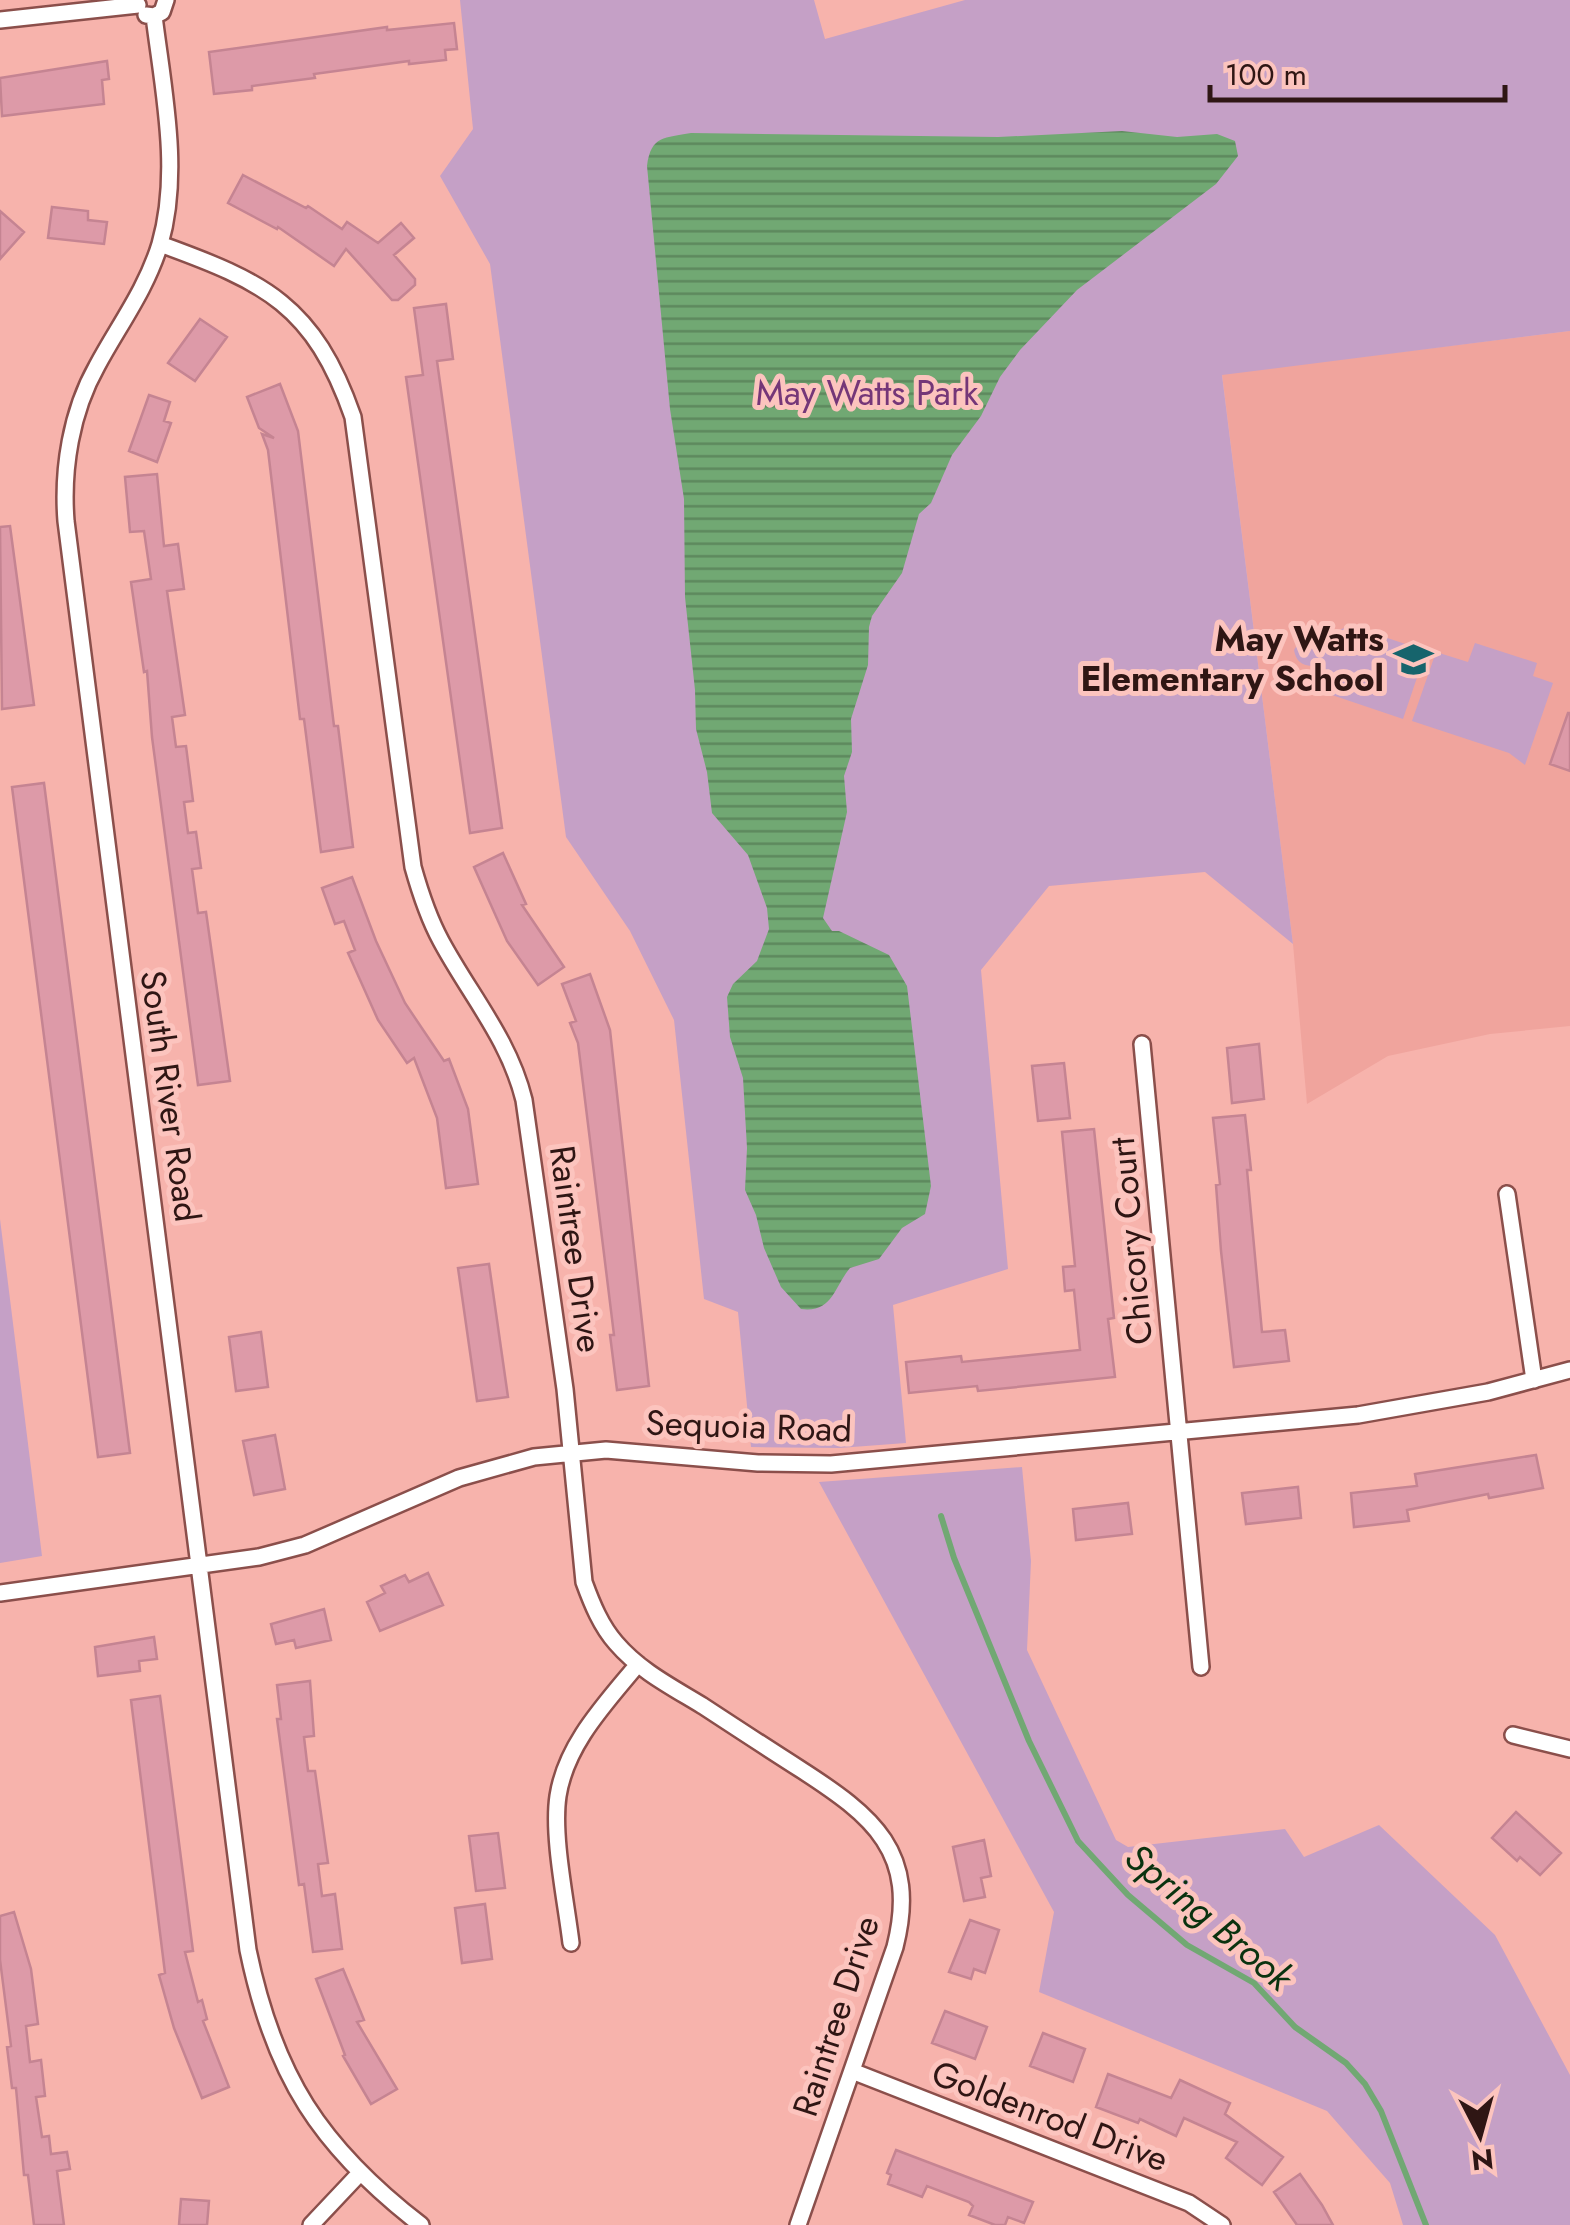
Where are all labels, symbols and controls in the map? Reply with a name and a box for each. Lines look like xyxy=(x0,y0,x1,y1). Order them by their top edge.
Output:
scale bar xyxy=(1210,40,1505,102)
text: 100 m xyxy=(1225,53,1307,96)
park label: May Watts Park xyxy=(756,368,979,418)
place label: May Watts Elementary School xyxy=(1081,614,1384,704)
school or university icon: May Watts Elementary School xyxy=(1393,638,1435,680)
street label: South River Road xyxy=(128,967,212,1225)
street label: Chicory Court xyxy=(1097,1135,1165,1347)
street label: Raintree Drive xyxy=(537,1142,615,1356)
street label: Sequoia Road xyxy=(645,1397,853,1455)
water label: Spring Brook xyxy=(1113,1830,1307,2005)
street label: Raintree Drive xyxy=(780,1909,892,2123)
street label: Goldenrod Drive xyxy=(925,2048,1175,2184)
north arrow xyxy=(1430,2085,1530,2185)
text: N xyxy=(1469,2138,1496,2181)

